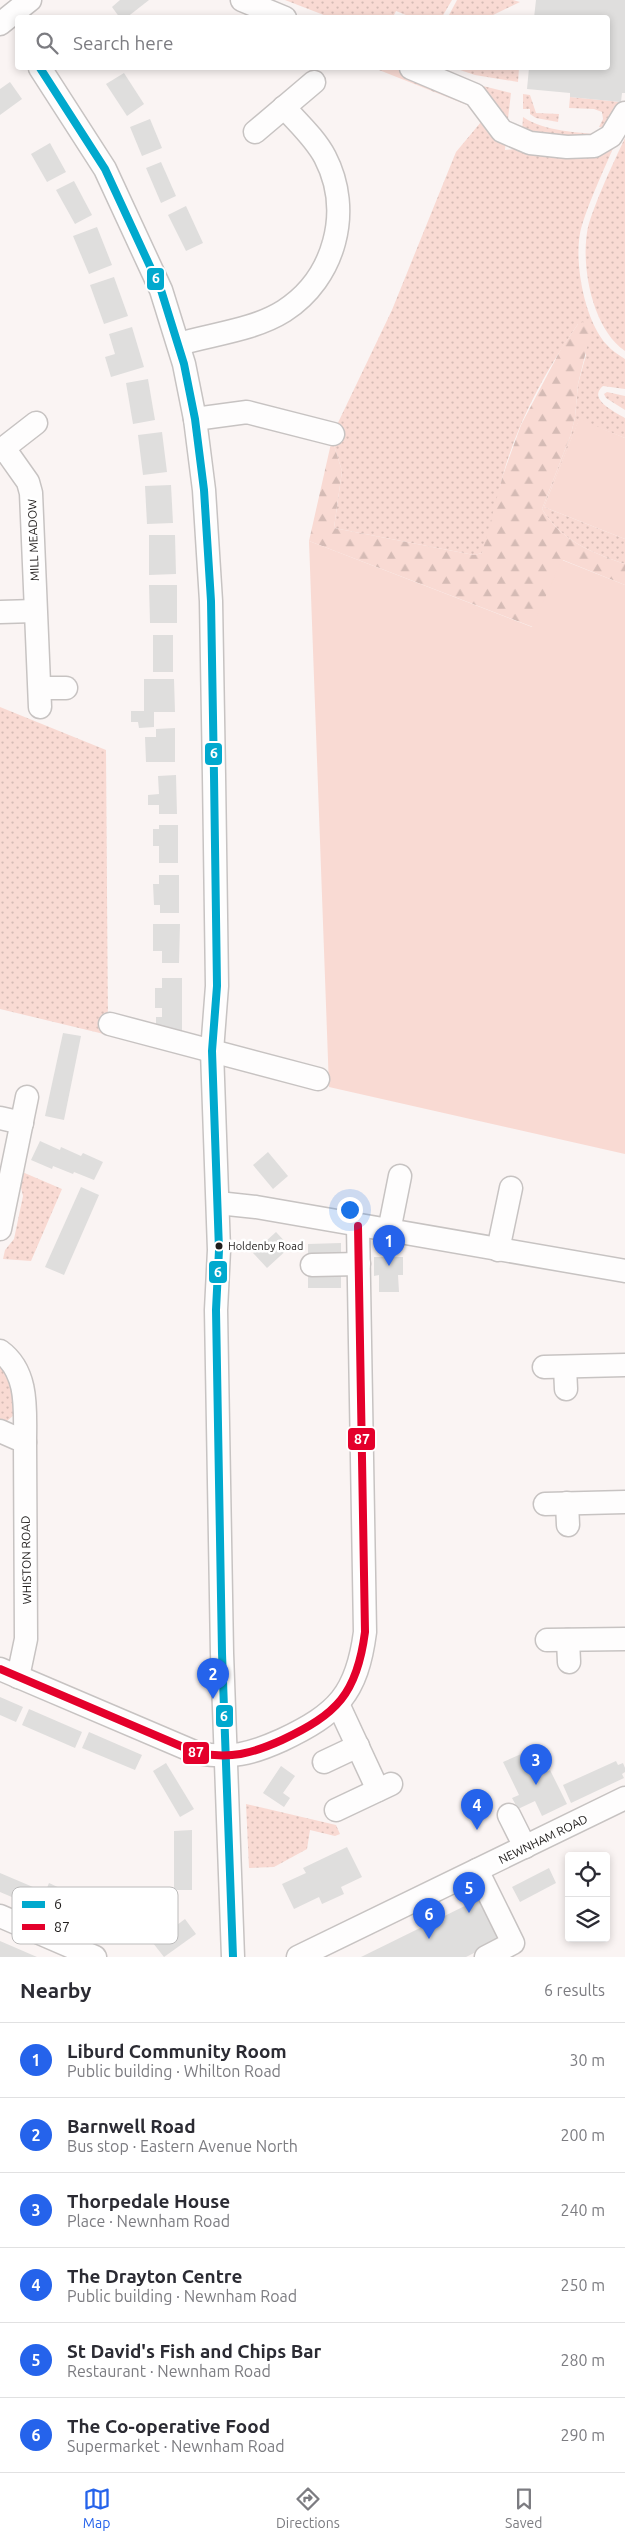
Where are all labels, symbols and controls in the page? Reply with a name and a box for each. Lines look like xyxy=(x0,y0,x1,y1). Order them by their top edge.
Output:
search box xyxy=(15,15,610,70)
icon: search xyxy=(33,29,61,57)
text: Search here xyxy=(73,32,173,54)
line badge: 6 xyxy=(146,267,165,291)
text: 6 xyxy=(152,270,160,286)
street label: MILL MEADOW xyxy=(25,499,41,581)
line badge: 6 xyxy=(204,742,223,766)
text: 6 xyxy=(210,745,218,761)
your location xyxy=(337,1197,363,1223)
pin: 1 xyxy=(373,1225,405,1266)
place label: Holdenby Road xyxy=(228,1240,303,1252)
marker: Holdenby Road xyxy=(214,1241,224,1251)
line badge: 6 xyxy=(208,1260,228,1284)
text: 6 xyxy=(214,1264,222,1280)
line badge: 87 xyxy=(347,1427,376,1451)
text: 87 xyxy=(354,1431,370,1447)
street label: WHISTON ROAD xyxy=(19,1515,33,1605)
pin: 2 xyxy=(197,1658,229,1699)
line badge: 6 xyxy=(215,1704,234,1728)
text: 6 xyxy=(220,1708,228,1724)
line badge: 87 xyxy=(182,1741,210,1765)
text: 87 xyxy=(188,1744,204,1760)
pin: 3 xyxy=(520,1744,552,1785)
pin: 4 xyxy=(461,1789,493,1830)
street label: NEWNHAM ROAD xyxy=(496,1812,590,1866)
map controls xyxy=(565,1852,610,1942)
button: locate xyxy=(565,1852,610,1897)
pin: 5 xyxy=(453,1872,485,1913)
legend xyxy=(12,1887,178,1944)
text: 6 xyxy=(54,1896,62,1912)
button: layers xyxy=(565,1897,610,1942)
pin: 6 xyxy=(413,1898,445,1939)
text: 87 xyxy=(54,1919,70,1935)
text: Nearby xyxy=(20,1978,91,2002)
text: 6 results xyxy=(544,1981,605,1999)
text: Liburd Community Room xyxy=(67,2040,287,2062)
text: 1 xyxy=(31,2051,41,2069)
text: 30 m xyxy=(569,2051,605,2069)
text: Public building · Whilton Road xyxy=(67,2062,281,2080)
text: Barnwell Road xyxy=(67,2115,196,2137)
text: 2 xyxy=(31,2126,41,2144)
text: 200 m xyxy=(560,2126,605,2144)
text: Bus stop · Eastern Avenue North xyxy=(67,2137,298,2155)
text: Thorpedale House xyxy=(67,2190,230,2212)
text: 3 xyxy=(31,2201,41,2219)
text: 240 m xyxy=(560,2201,605,2219)
text: Place · Newnham Road xyxy=(67,2212,230,2230)
text: The Drayton Centre xyxy=(67,2265,242,2287)
text: 4 xyxy=(31,2276,41,2294)
text: 250 m xyxy=(560,2276,605,2294)
text: Public building · Newnham Road xyxy=(67,2287,297,2305)
text: St David's Fish and Chips Bar xyxy=(67,2340,321,2362)
text: 5 xyxy=(31,2351,41,2369)
text: 280 m xyxy=(560,2351,605,2369)
text: Restaurant · Newnham Road xyxy=(67,2362,271,2380)
text: The Co-operative Food xyxy=(67,2415,270,2437)
text: 6 xyxy=(31,2426,41,2444)
text: 290 m xyxy=(560,2426,605,2444)
text: Supermarket · Newnham Road xyxy=(67,2437,285,2455)
tab: Map xyxy=(83,2485,111,2531)
tab: Directions xyxy=(276,2485,340,2531)
tab: Saved xyxy=(505,2485,542,2531)

